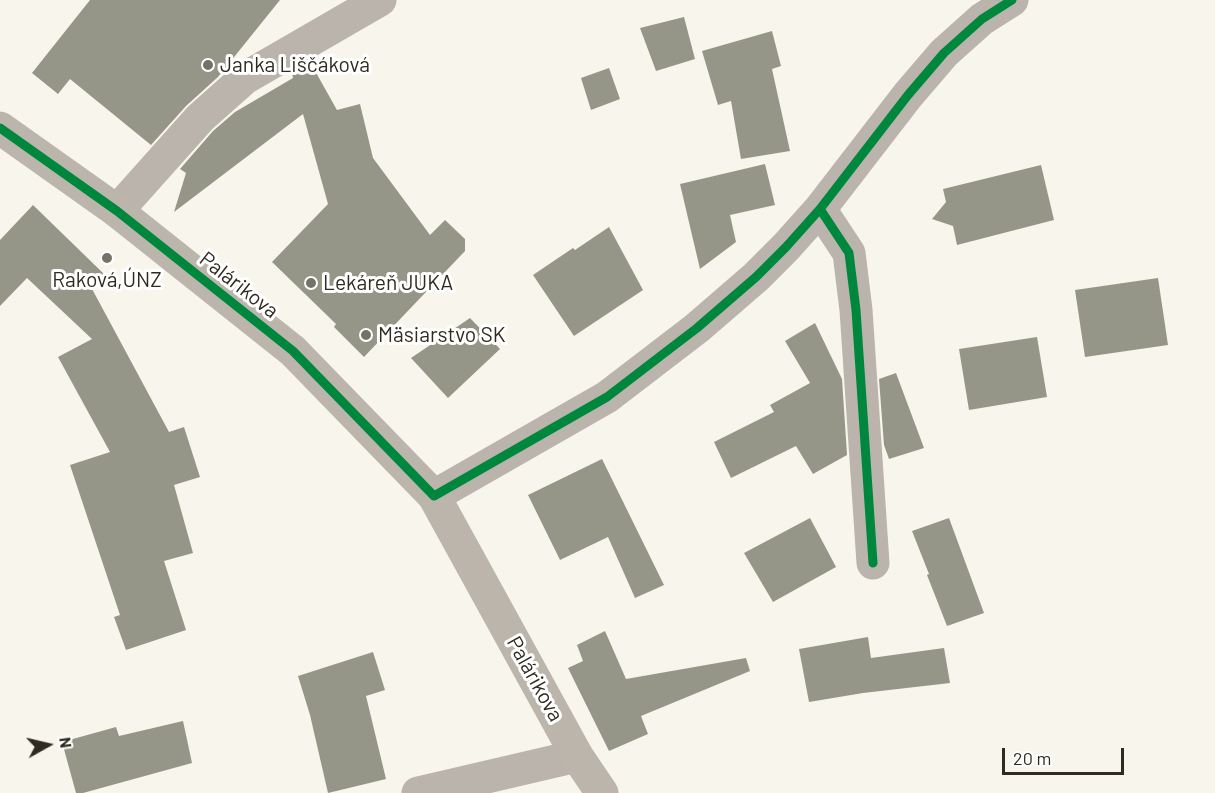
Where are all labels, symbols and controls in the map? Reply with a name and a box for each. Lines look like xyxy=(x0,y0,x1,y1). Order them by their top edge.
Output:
place label: Janka Liščáková xyxy=(220,52,370,78)
marker: Janka Liščáková xyxy=(201,58,215,72)
street label: Palárikova xyxy=(194,246,284,324)
marker: Raková,ÚNZ xyxy=(100,251,114,265)
place label: Raková,ÚNZ xyxy=(52,267,162,293)
place label: Lekáreň JUKA xyxy=(323,270,453,296)
marker: Lekáreň JUKA xyxy=(304,276,318,290)
place label: Mäsiarstvo SK xyxy=(378,322,506,348)
marker: Mäsiarstvo SK xyxy=(359,328,373,342)
street label: Palárikova xyxy=(501,632,569,726)
north arrow xyxy=(18,715,78,775)
text: N xyxy=(56,736,76,749)
scale bar xyxy=(1005,736,1126,774)
text: 20 m xyxy=(1013,747,1051,769)

